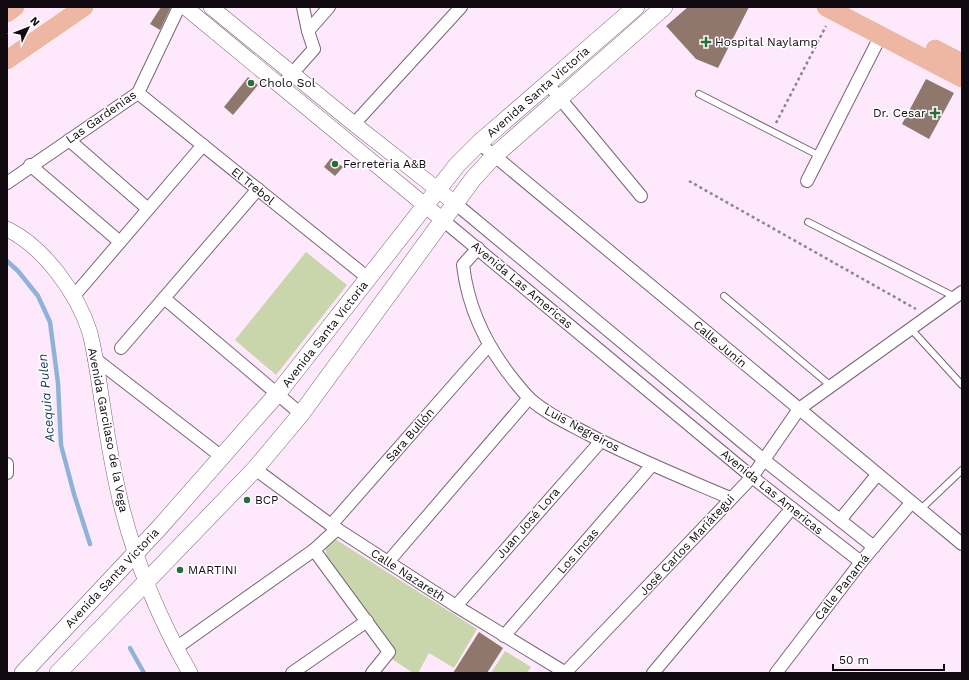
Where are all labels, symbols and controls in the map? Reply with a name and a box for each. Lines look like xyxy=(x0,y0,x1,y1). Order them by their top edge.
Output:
north arrow xyxy=(8,8,48,48)
text: N xyxy=(27,14,42,29)
place label: Hospital Naylamp xyxy=(715,35,818,49)
marker: Hospital Naylamp xyxy=(700,36,712,48)
street label: Avenida Santa Victoria xyxy=(484,44,592,140)
place label: Cholo Sol xyxy=(259,76,316,90)
marker: Cholo Sol xyxy=(246,78,256,88)
street label: Las Gardenias xyxy=(63,88,139,146)
place label: Dr. Cesar xyxy=(873,106,926,120)
marker: Dr. Cesar xyxy=(929,107,941,119)
place label: Ferreteria A&B xyxy=(343,157,426,171)
marker: Ferreteria A&B xyxy=(330,159,340,169)
street label: El Trebol xyxy=(229,164,278,208)
street label: Avenida Las Americas xyxy=(469,239,575,331)
street label: Avenida Santa Victoria xyxy=(279,278,371,390)
street label: Calle Junín xyxy=(691,318,749,370)
street label: Avenida Garcilaso de la Vega xyxy=(85,347,131,514)
water label: Acequia Pulen xyxy=(35,353,57,444)
street label: Luis Negreiros xyxy=(542,403,622,455)
street label: Sara Bullón xyxy=(383,405,437,465)
street label: Avenida Las Americas xyxy=(718,446,826,538)
street label: Juan José Lora xyxy=(493,485,563,561)
street label: José Carlos Mariátegui xyxy=(637,492,737,598)
place label: BCP xyxy=(255,493,278,507)
marker: BCP xyxy=(242,495,252,505)
street label: Avenida Santa Victoria xyxy=(62,525,162,631)
street label: Los Incas xyxy=(555,526,601,576)
street label: Calle Nazareth xyxy=(368,546,448,604)
street label: Calle Panamá xyxy=(812,551,872,623)
place label: MARTINI xyxy=(188,563,237,577)
marker: MARTINI xyxy=(175,565,185,575)
scale bar xyxy=(833,646,944,672)
text: 50 m xyxy=(839,653,869,667)

